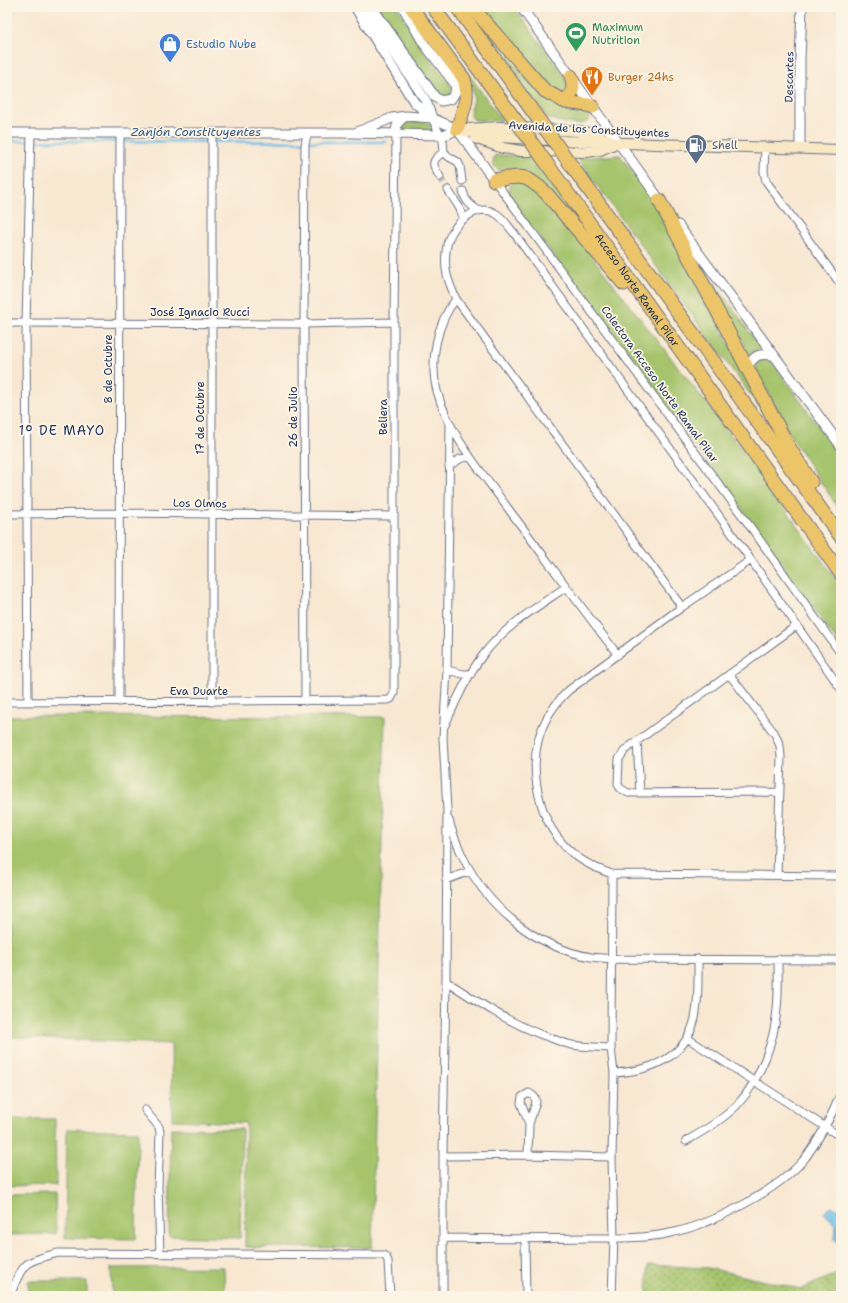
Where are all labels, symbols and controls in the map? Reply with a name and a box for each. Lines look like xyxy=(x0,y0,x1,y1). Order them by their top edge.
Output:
sports icon: Maximum Nutrition xyxy=(563,20,589,53)
place label: Maximum Nutrition xyxy=(592,20,644,48)
shop icon: Estudio Nube xyxy=(157,31,183,64)
place label: Estudio Nube xyxy=(186,37,256,52)
street label: Descartes xyxy=(782,51,797,103)
restaurant icon: Burger 24hs xyxy=(579,64,605,97)
place label: Burger 24hs xyxy=(608,70,674,85)
street label: Avenida de los Constituyentes xyxy=(508,118,670,141)
water label: Zanjón Constituyentes xyxy=(131,124,261,140)
fuel station icon: Shell xyxy=(683,132,709,165)
place label: Shell xyxy=(712,138,738,153)
street label: Acceso Norte Ramal Pilar xyxy=(591,230,683,350)
street label: Colectora Acceso Norte Ramal Pilar xyxy=(598,303,722,466)
street label: José Ignacio Rucci xyxy=(150,305,250,320)
street label: 8 de Octubre xyxy=(101,334,116,404)
street label: 17 de Octubre xyxy=(193,381,208,455)
street label: 26 de Julio xyxy=(286,386,301,448)
street label: Beliera xyxy=(376,399,391,435)
district label: 1° DE MAYO xyxy=(19,422,105,439)
street label: Los Olmos xyxy=(173,496,227,511)
street label: Eva Duarte xyxy=(170,684,228,699)

